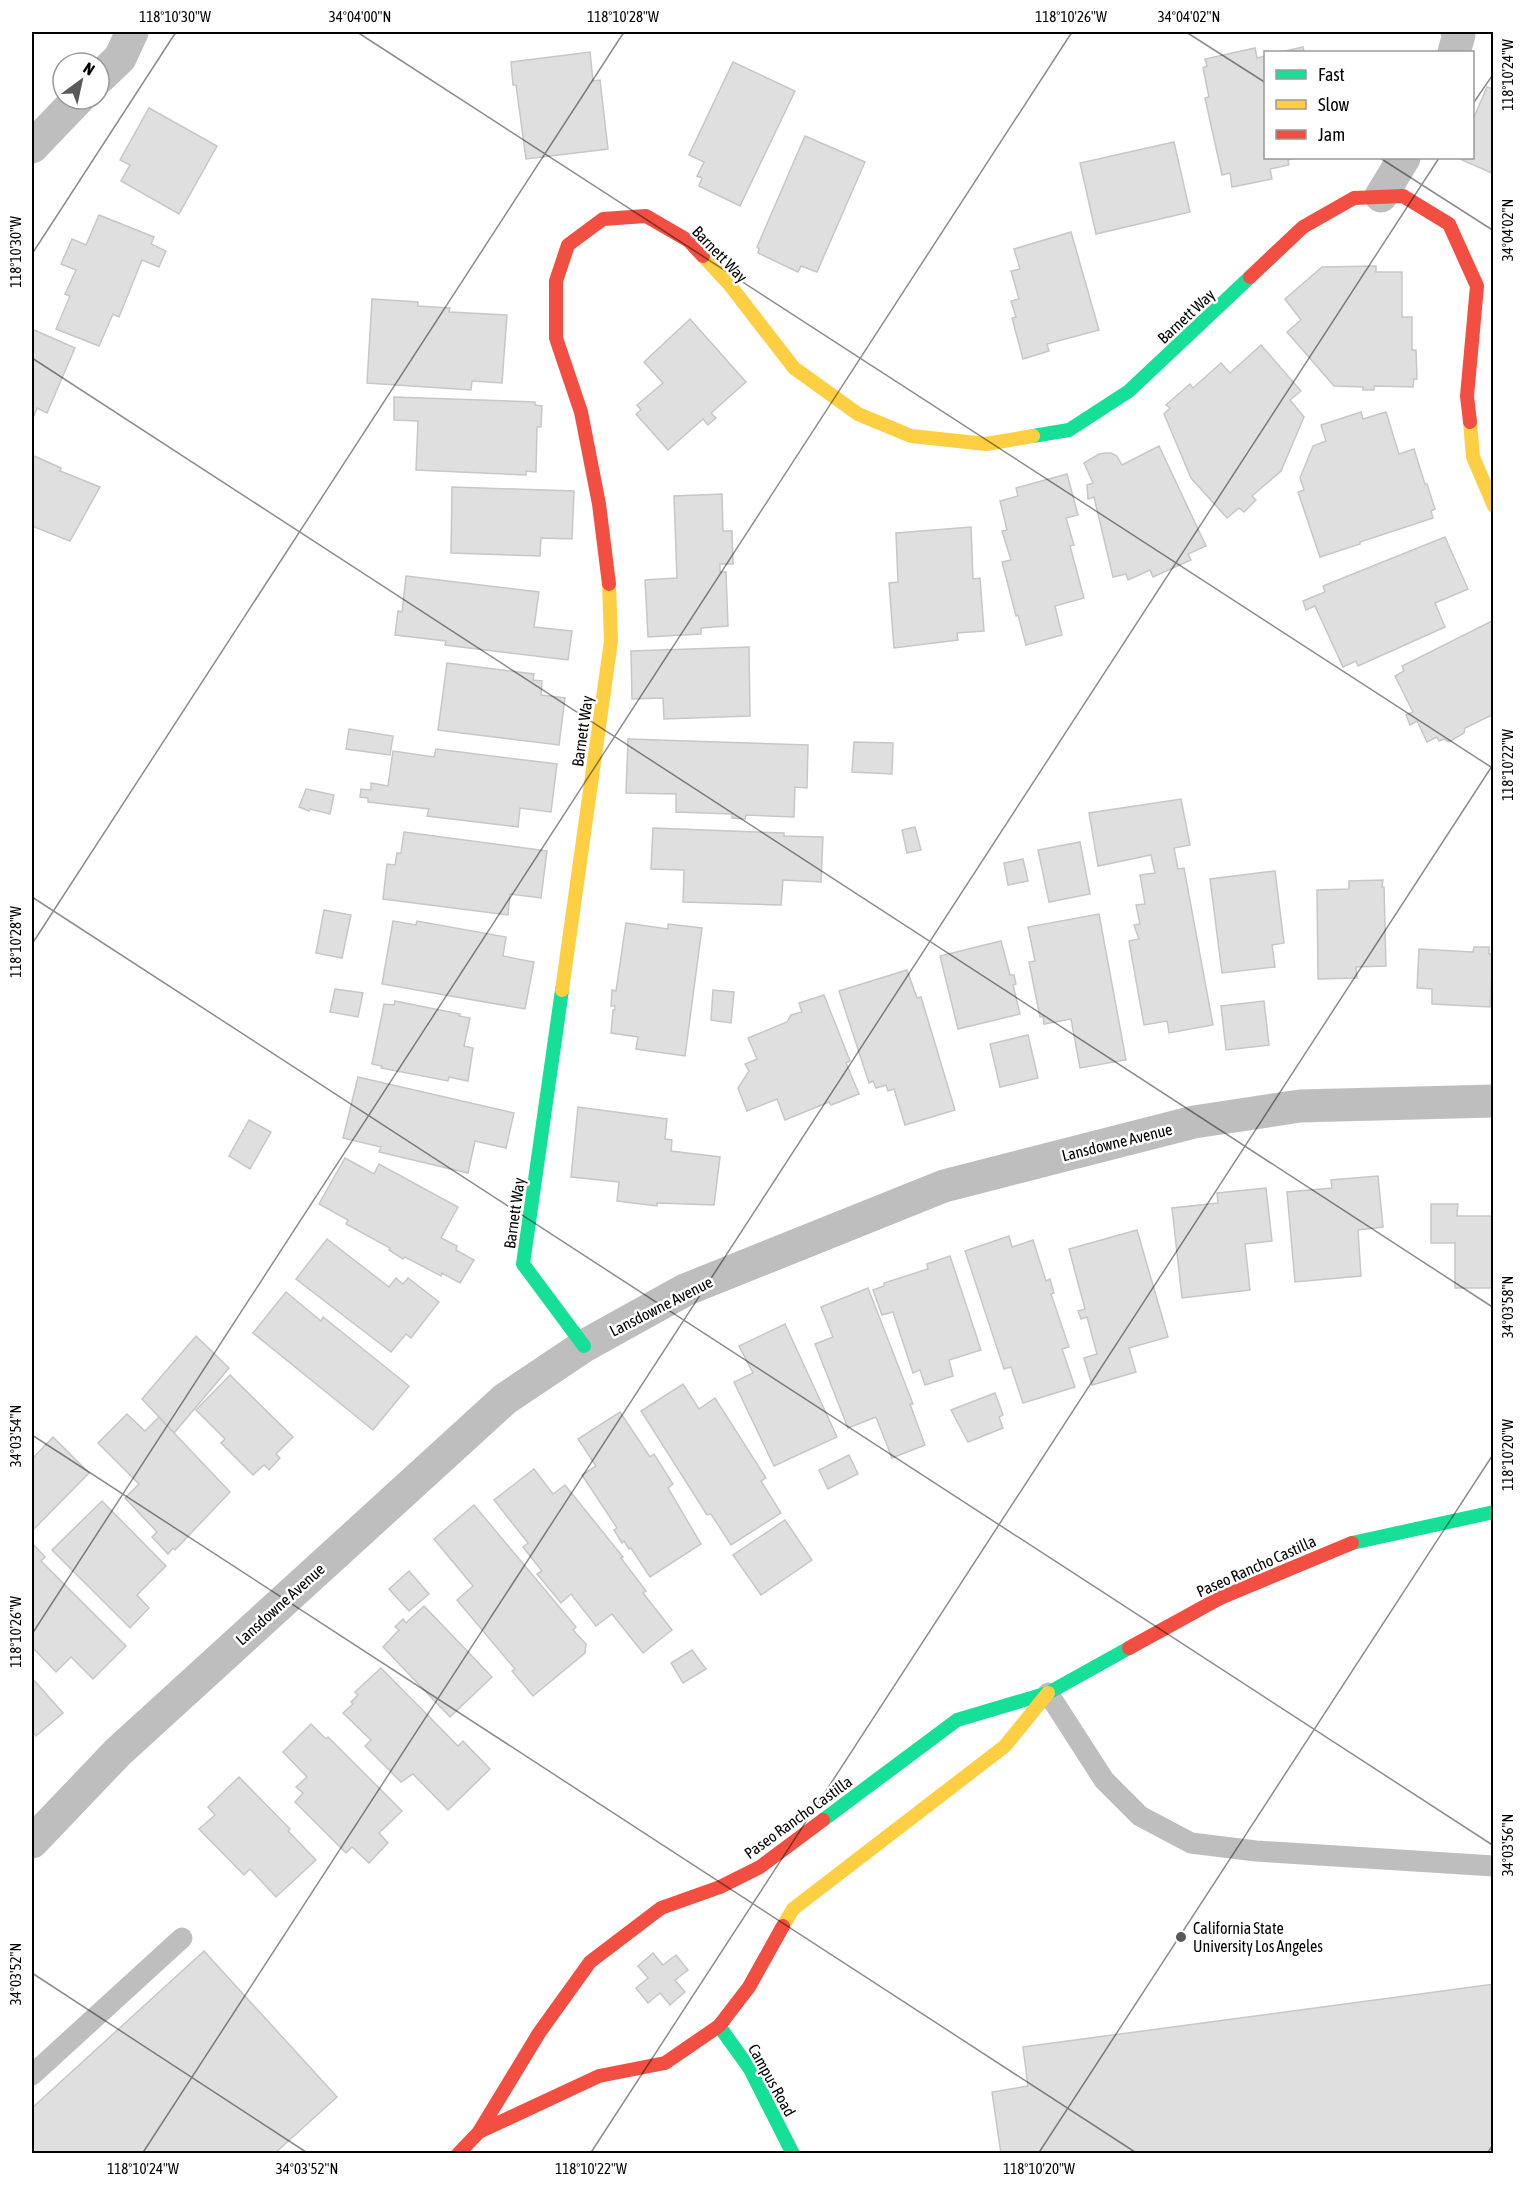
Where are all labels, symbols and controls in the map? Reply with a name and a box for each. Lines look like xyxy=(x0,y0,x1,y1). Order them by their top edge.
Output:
text: 118°10'30"W xyxy=(139,8,211,25)
text: 34°04'00"N xyxy=(329,8,391,25)
text: 118°10'28"W xyxy=(587,8,659,25)
text: 118°10'26"W xyxy=(1035,8,1107,25)
text: 34°04'02"N xyxy=(1158,8,1220,25)
text: 118°10'24"W xyxy=(1499,39,1516,111)
north arrow xyxy=(51,51,111,111)
legend xyxy=(1264,51,1474,159)
text: N xyxy=(80,58,98,79)
text: Fast xyxy=(1318,64,1345,85)
text: Slow xyxy=(1318,94,1349,115)
text: Jam xyxy=(1318,124,1345,145)
text: 34°04'02"N xyxy=(1499,199,1516,261)
text: 118°10'30"W xyxy=(7,216,24,288)
street label: Barnett Way xyxy=(688,222,752,287)
street label: Barnett Way xyxy=(1154,285,1219,348)
street label: Barnett Way xyxy=(568,694,597,768)
text: 118°10'22"W xyxy=(1499,729,1516,801)
text: 118°10'28"W xyxy=(7,906,24,978)
street label: Lansdowne Avenue xyxy=(1060,1120,1174,1164)
street label: Barnett Way xyxy=(500,1176,529,1250)
street label: Lansdowne Avenue xyxy=(607,1272,715,1340)
text: 34°03'58"N xyxy=(1499,1276,1516,1338)
text: 34°03'54"N xyxy=(7,1405,24,1467)
text: 118°10'20"W xyxy=(1499,1419,1516,1491)
street label: Paseo Rancho Castilla xyxy=(1194,1532,1318,1600)
street label: Lansdowne Avenue xyxy=(232,1559,328,1649)
text: 118°10'26"W xyxy=(7,1596,24,1668)
street label: Paseo Rancho Castilla xyxy=(741,1772,855,1862)
text: 34°03'56"N xyxy=(1499,1814,1516,1876)
place label: California State University Los Angeles xyxy=(1193,1919,1323,1956)
marker: California State University Los Angeles xyxy=(1174,1930,1188,1944)
text: 34°03'52"N xyxy=(7,1943,24,2005)
street label: Campus Road xyxy=(744,2041,799,2120)
text: 118°10'24"W xyxy=(107,2160,179,2177)
text: 34°03'52"N xyxy=(276,2160,338,2177)
text: 118°10'22"W xyxy=(555,2160,627,2177)
text: 118°10'20"W xyxy=(1003,2160,1075,2177)

